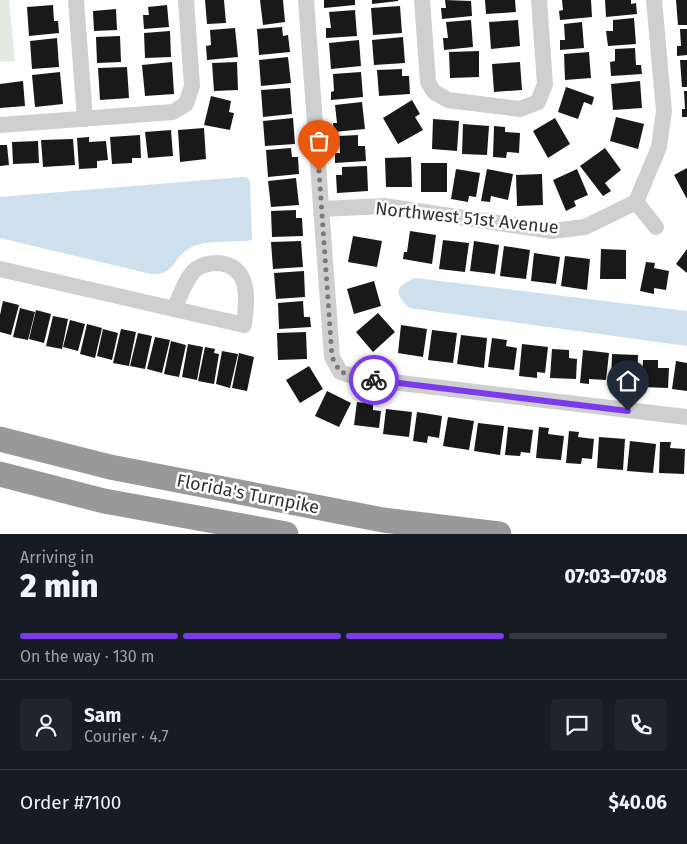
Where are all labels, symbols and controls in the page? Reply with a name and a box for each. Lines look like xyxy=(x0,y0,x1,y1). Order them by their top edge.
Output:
pin xyxy=(298,120,340,171)
icon: bag xyxy=(305,127,333,155)
street label: Northwest 51st Avenue xyxy=(374,197,560,239)
courier xyxy=(349,355,399,405)
pin xyxy=(607,360,649,411)
icon: bike xyxy=(360,366,388,394)
icon: home xyxy=(614,367,642,395)
street label: Florida's Turnpike xyxy=(175,469,321,519)
text: Arriving in xyxy=(20,548,94,567)
text: 07:03–07:08 xyxy=(565,565,667,588)
text: 2 min xyxy=(20,567,98,605)
text: On the way · 130 m xyxy=(20,647,155,666)
button: person xyxy=(20,699,72,751)
button: chat xyxy=(551,699,603,751)
button: phone xyxy=(615,699,667,751)
text: Sam xyxy=(84,704,121,727)
text: Courier · 4.7 xyxy=(84,727,169,746)
text: Order #7100 xyxy=(20,791,121,814)
text: $40.06 xyxy=(609,791,667,814)

